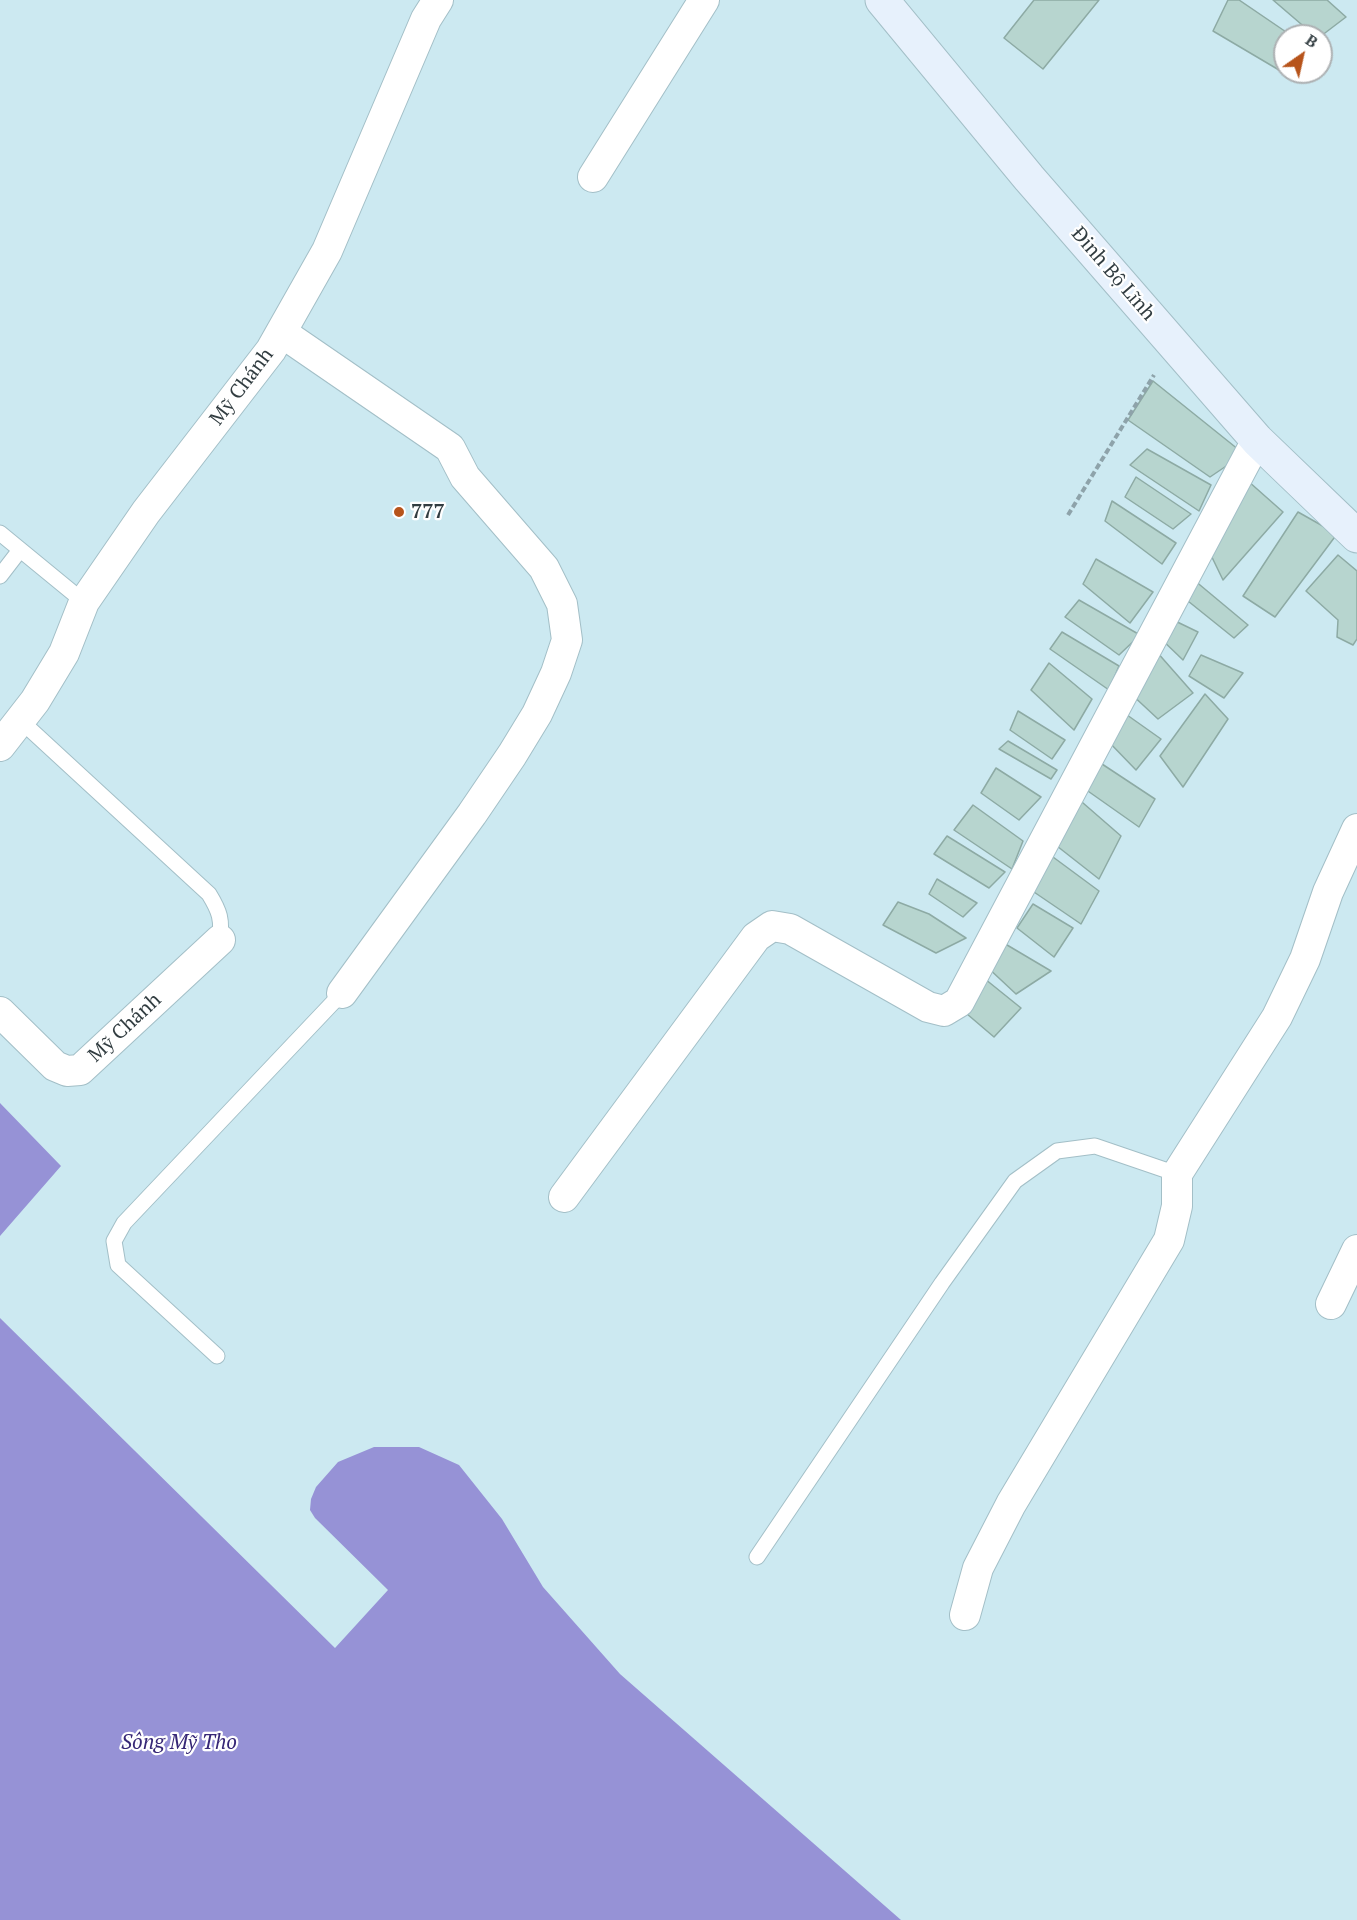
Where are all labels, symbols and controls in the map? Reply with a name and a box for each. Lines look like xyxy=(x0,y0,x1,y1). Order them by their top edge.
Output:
north arrow xyxy=(1273,24,1333,84)
text: B xyxy=(1301,29,1322,53)
street label: Đinh Bộ Lĩnh xyxy=(1066,222,1160,326)
street label: Mỹ Chánh xyxy=(205,344,279,430)
place label: 777 xyxy=(411,500,445,524)
marker: 777 xyxy=(392,505,406,519)
street label: Mỹ Chánh xyxy=(84,988,166,1068)
water label: Sông Mỹ Tho xyxy=(121,1730,237,1756)

